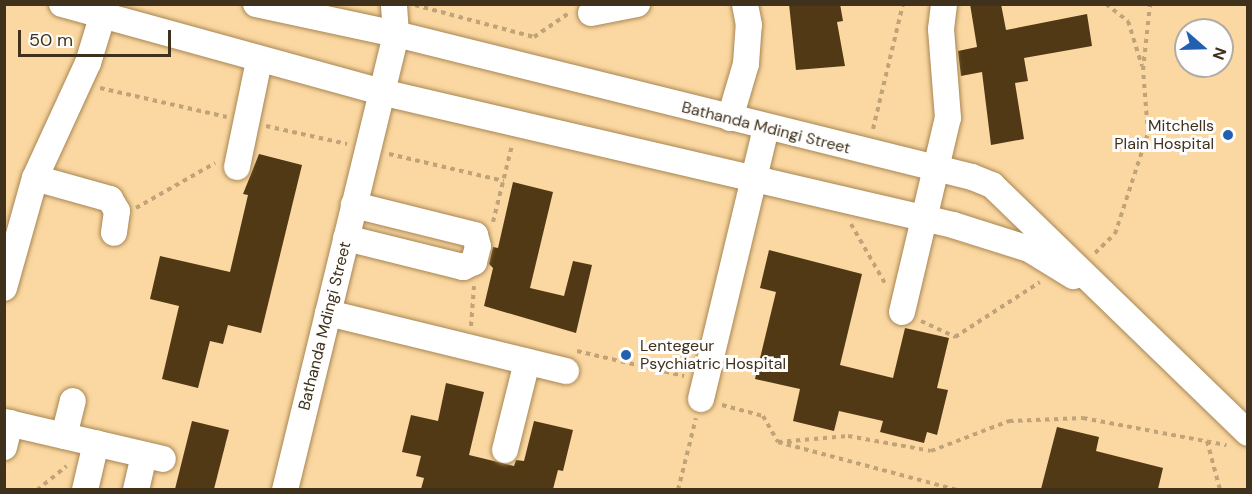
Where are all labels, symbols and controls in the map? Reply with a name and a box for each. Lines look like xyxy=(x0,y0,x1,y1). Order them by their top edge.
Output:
scale bar xyxy=(21,18,174,56)
north arrow xyxy=(1174,18,1234,78)
text: 50 m xyxy=(29,28,73,52)
text: N xyxy=(1208,45,1231,63)
street label: Bathanda Mdingi Street xyxy=(680,98,852,158)
place label: Mitchells Plain Hospital xyxy=(1114,116,1214,154)
marker: Mitchells Plain Hospital xyxy=(1219,126,1237,144)
street label: Bathanda Mdingi Street xyxy=(295,240,355,412)
place label: Lentegeur Psychiatric Hospital xyxy=(640,336,786,374)
marker: Lentegeur Psychiatric Hospital xyxy=(617,346,635,364)

